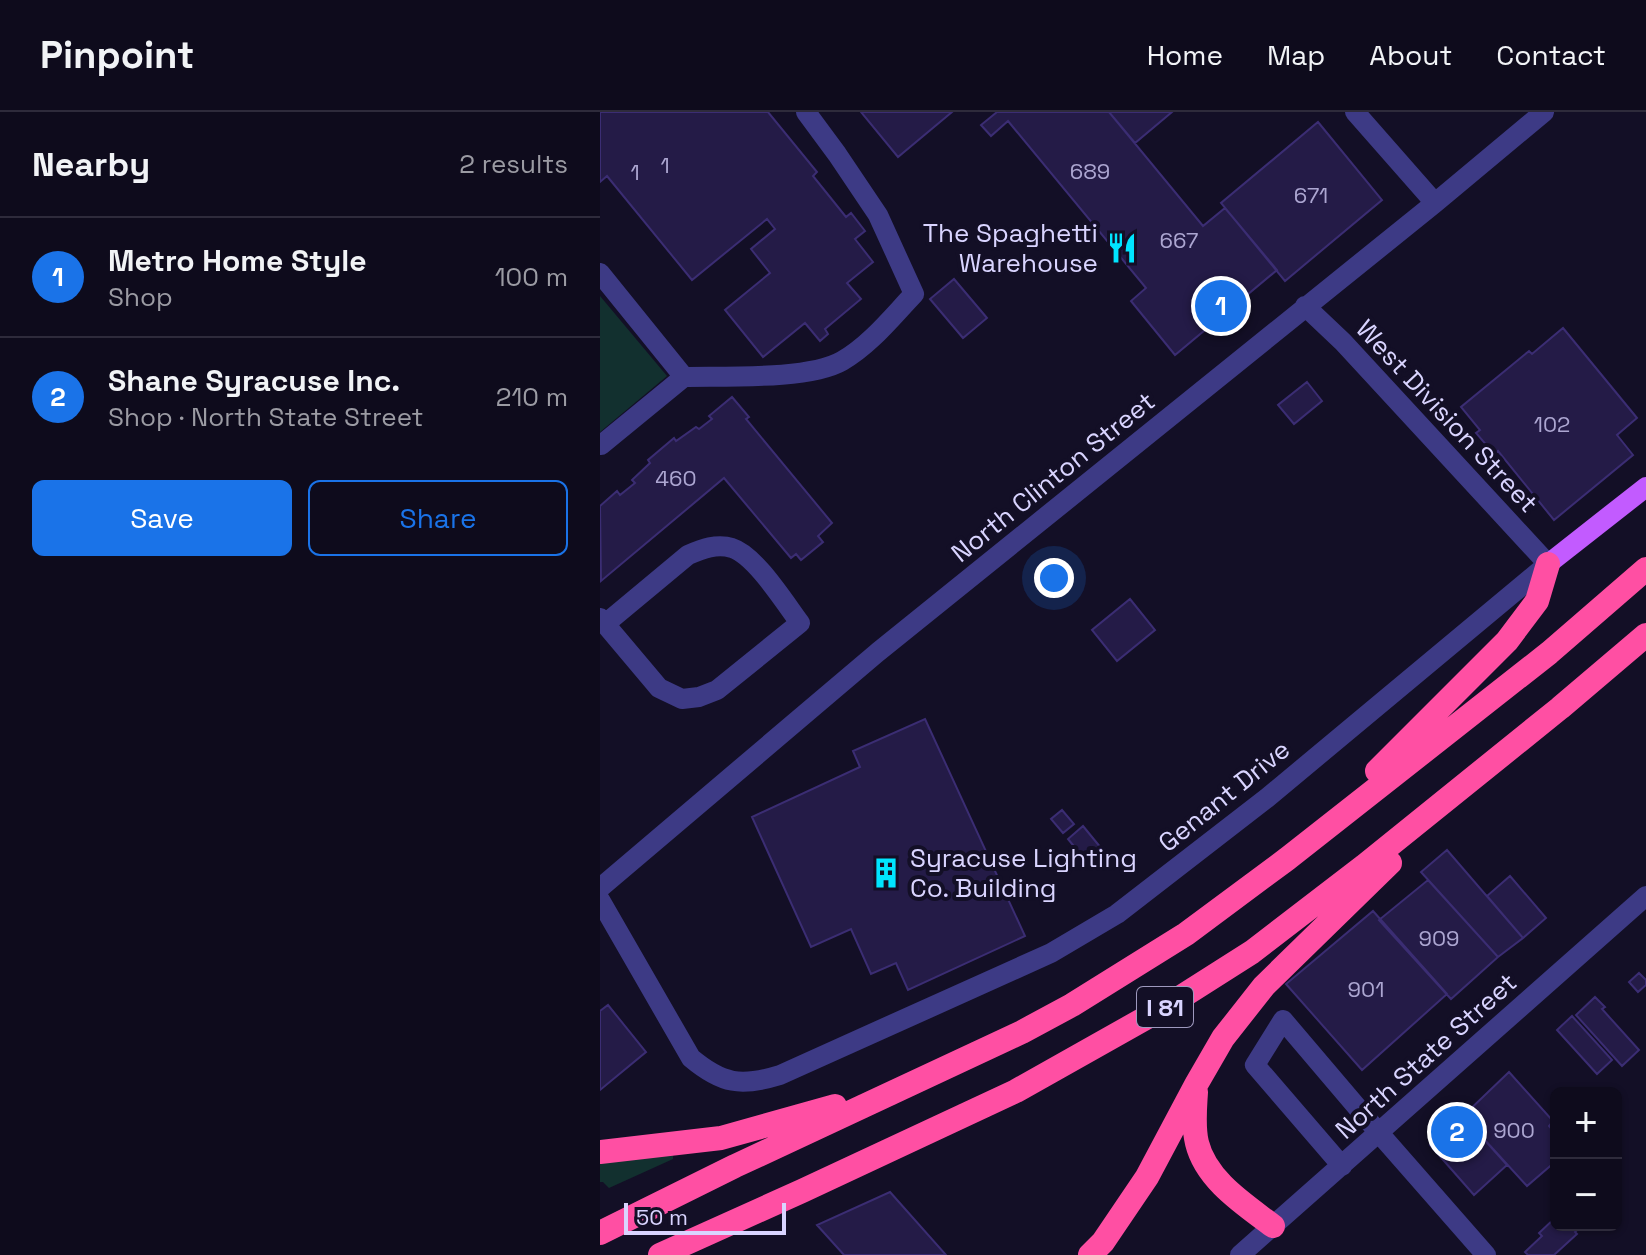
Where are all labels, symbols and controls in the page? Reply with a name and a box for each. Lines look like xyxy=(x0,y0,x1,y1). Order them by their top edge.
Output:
text: Pinpoint xyxy=(40,31,194,79)
text: Home xyxy=(1147,37,1223,73)
text: Map xyxy=(1267,37,1325,73)
text: About xyxy=(1369,37,1452,73)
text: Contact xyxy=(1496,37,1606,73)
text: Nearby xyxy=(32,143,150,186)
text: 2 results xyxy=(459,147,568,181)
house number: 1 xyxy=(660,151,670,179)
house number: 689 xyxy=(1070,157,1110,185)
house number: 1 xyxy=(630,158,640,186)
house number: 671 xyxy=(1294,181,1328,209)
place label: The Spaghetti Warehouse xyxy=(923,216,1098,280)
house number: 667 xyxy=(1159,226,1199,254)
restaurant icon: The Spaghetti Warehouse xyxy=(1105,231,1139,265)
text: Metro Home Style xyxy=(108,241,367,280)
text: 1 xyxy=(52,260,64,294)
text: 100 m xyxy=(495,260,568,294)
pin: 1 xyxy=(1195,276,1247,336)
text: Shop xyxy=(108,280,173,314)
street label: West Division Street xyxy=(1349,312,1545,520)
text: Shane Syracuse Inc. xyxy=(108,361,400,400)
text: 2 xyxy=(50,380,66,414)
text: 210 m xyxy=(496,380,568,414)
street label: North Clinton Street xyxy=(944,384,1162,570)
text: Shop · North State Street xyxy=(108,400,424,434)
house number: 102 xyxy=(1534,410,1570,438)
house number: 460 xyxy=(655,464,697,492)
button: Save xyxy=(32,480,292,556)
button: Share xyxy=(308,480,568,556)
your location xyxy=(1034,558,1074,598)
street label: Genant Drive xyxy=(1151,732,1297,860)
place label: Syracuse Lighting Co. Building xyxy=(910,841,1137,905)
building icon: Syracuse Lighting Co. Building xyxy=(869,856,903,890)
house number: 909 xyxy=(1418,924,1460,952)
street label: North State Street xyxy=(1328,966,1524,1146)
house number: 901 xyxy=(1348,975,1384,1003)
road number: I 81 xyxy=(1137,987,1193,1027)
map controls xyxy=(1550,1087,1622,1231)
button: + xyxy=(1550,1087,1622,1159)
pin: 2 xyxy=(1431,1102,1483,1162)
house number: 900 xyxy=(1493,1116,1535,1144)
button: − xyxy=(1550,1159,1622,1231)
scale bar xyxy=(624,1199,786,1235)
text: 50 m xyxy=(636,1203,688,1231)

